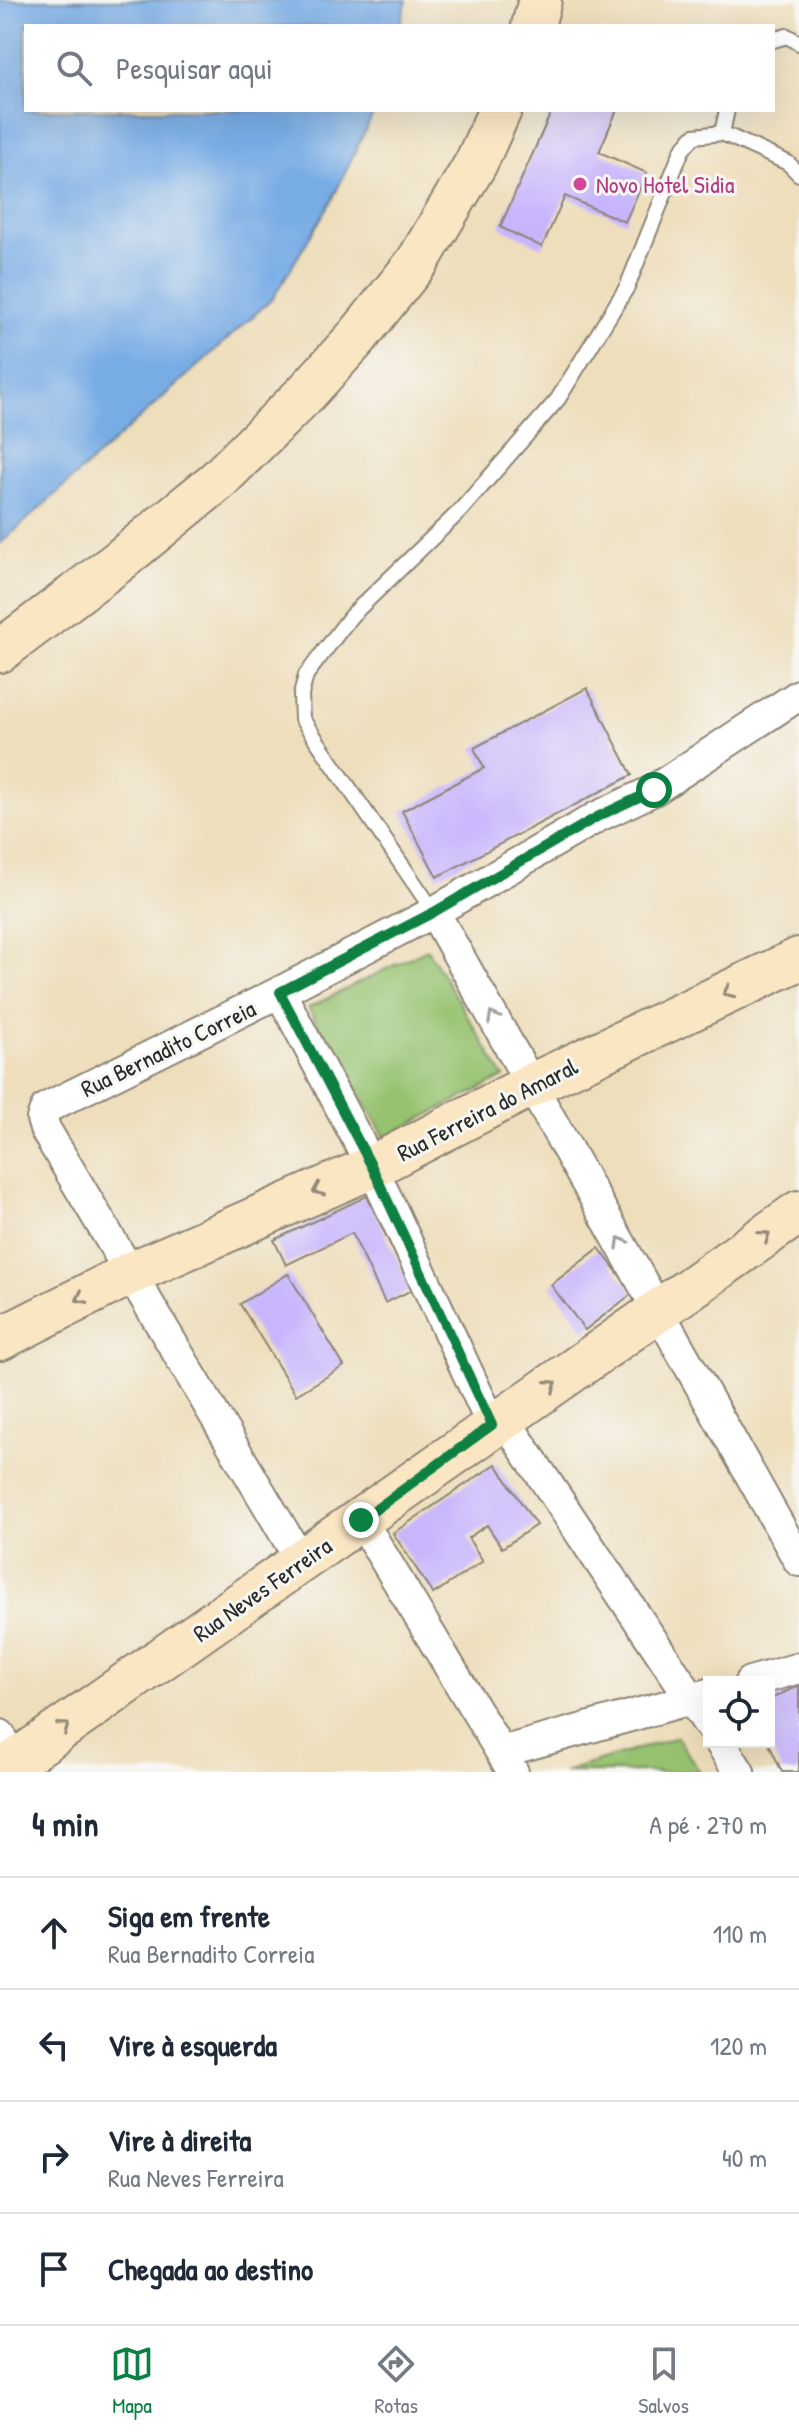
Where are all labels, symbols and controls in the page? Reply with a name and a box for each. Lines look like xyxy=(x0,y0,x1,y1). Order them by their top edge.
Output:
search box xyxy=(24,24,775,112)
icon: search xyxy=(52,46,96,90)
text: Pesquisar aqui xyxy=(116,48,273,88)
place label: Novo Hotel Sidia xyxy=(596,168,734,200)
marker: Novo Hotel Sidia xyxy=(571,175,589,193)
route start xyxy=(636,772,672,808)
one-way arrow xyxy=(722,982,737,998)
street label: Rua Bernadito Correia xyxy=(75,992,261,1104)
one-way arrow xyxy=(487,1011,503,1026)
street label: Rua Ferreira do Amaral xyxy=(391,1049,583,1168)
one-way arrow xyxy=(312,1181,326,1197)
one-way arrow xyxy=(756,1231,770,1246)
one-way arrow xyxy=(615,1236,630,1251)
one-way arrow xyxy=(75,1288,90,1304)
one-way arrow xyxy=(543,1380,558,1395)
route end xyxy=(343,1502,379,1538)
street label: Rua Neves Ferreira xyxy=(186,1529,338,1649)
map controls xyxy=(703,1676,775,1748)
button: locate xyxy=(703,1676,775,1748)
one-way arrow xyxy=(56,1722,70,1737)
text: 4 min xyxy=(32,1801,99,1847)
text: A pé · 270 m xyxy=(649,1807,767,1842)
text: Siga em frente xyxy=(108,1896,270,1936)
icon: ahead xyxy=(32,1911,76,1955)
text: 110 m xyxy=(713,1916,767,1951)
text: Rua Bernadito Correia xyxy=(108,1936,314,1971)
icon: left xyxy=(32,2023,76,2067)
text: Vire à esquerda xyxy=(108,2025,277,2065)
text: 120 m xyxy=(710,2028,767,2063)
text: Vire à direita xyxy=(108,2120,251,2160)
icon: right xyxy=(32,2135,76,2179)
text: 40 m xyxy=(722,2140,767,2175)
text: Rua Neves Ferreira xyxy=(108,2160,284,2195)
icon: arrive xyxy=(32,2247,76,2291)
text: Chegada ao destino xyxy=(108,2249,313,2289)
tab: Mapa xyxy=(110,2342,154,2420)
tab: Rotas xyxy=(374,2342,418,2420)
tab: Salvos xyxy=(638,2342,689,2420)

